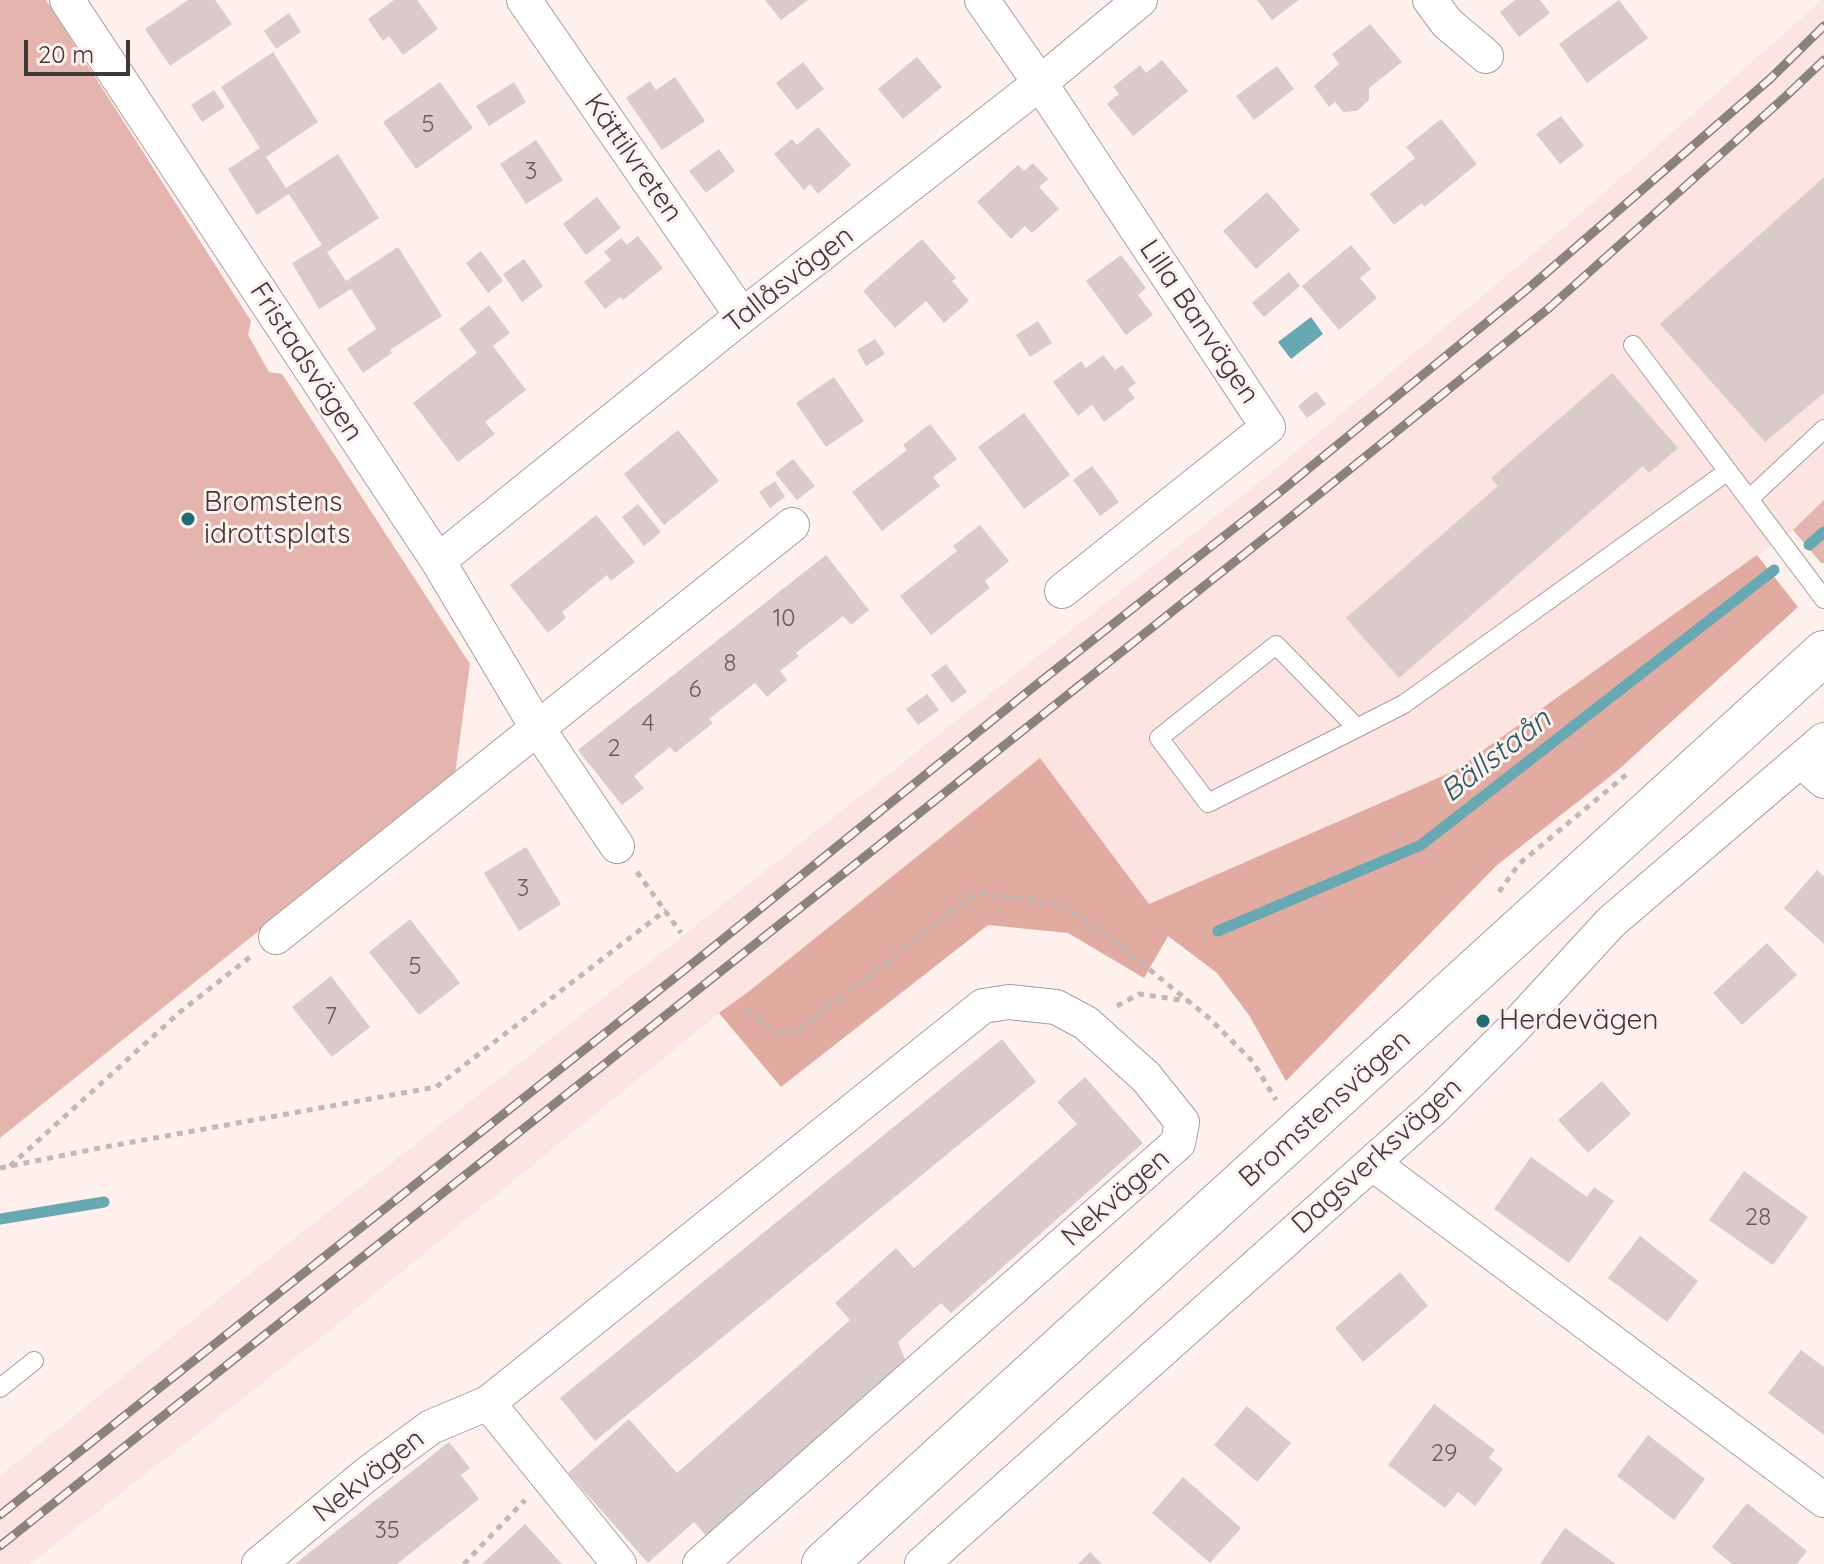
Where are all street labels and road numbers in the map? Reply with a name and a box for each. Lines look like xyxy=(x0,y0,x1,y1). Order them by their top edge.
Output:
street label: Kättilvreten xyxy=(577,87,689,229)
street label: Tallåsvägen xyxy=(718,219,860,341)
street label: Lilla Banvägen xyxy=(1132,234,1266,410)
street label: Fristadsvägen xyxy=(242,276,370,448)
street label: Bromstensvägen xyxy=(1232,1023,1418,1195)
street label: Dagsverksvägen xyxy=(1285,1071,1469,1241)
street label: Nekvägen xyxy=(1055,1142,1177,1254)
street label: Nekvägen xyxy=(307,1422,431,1530)

